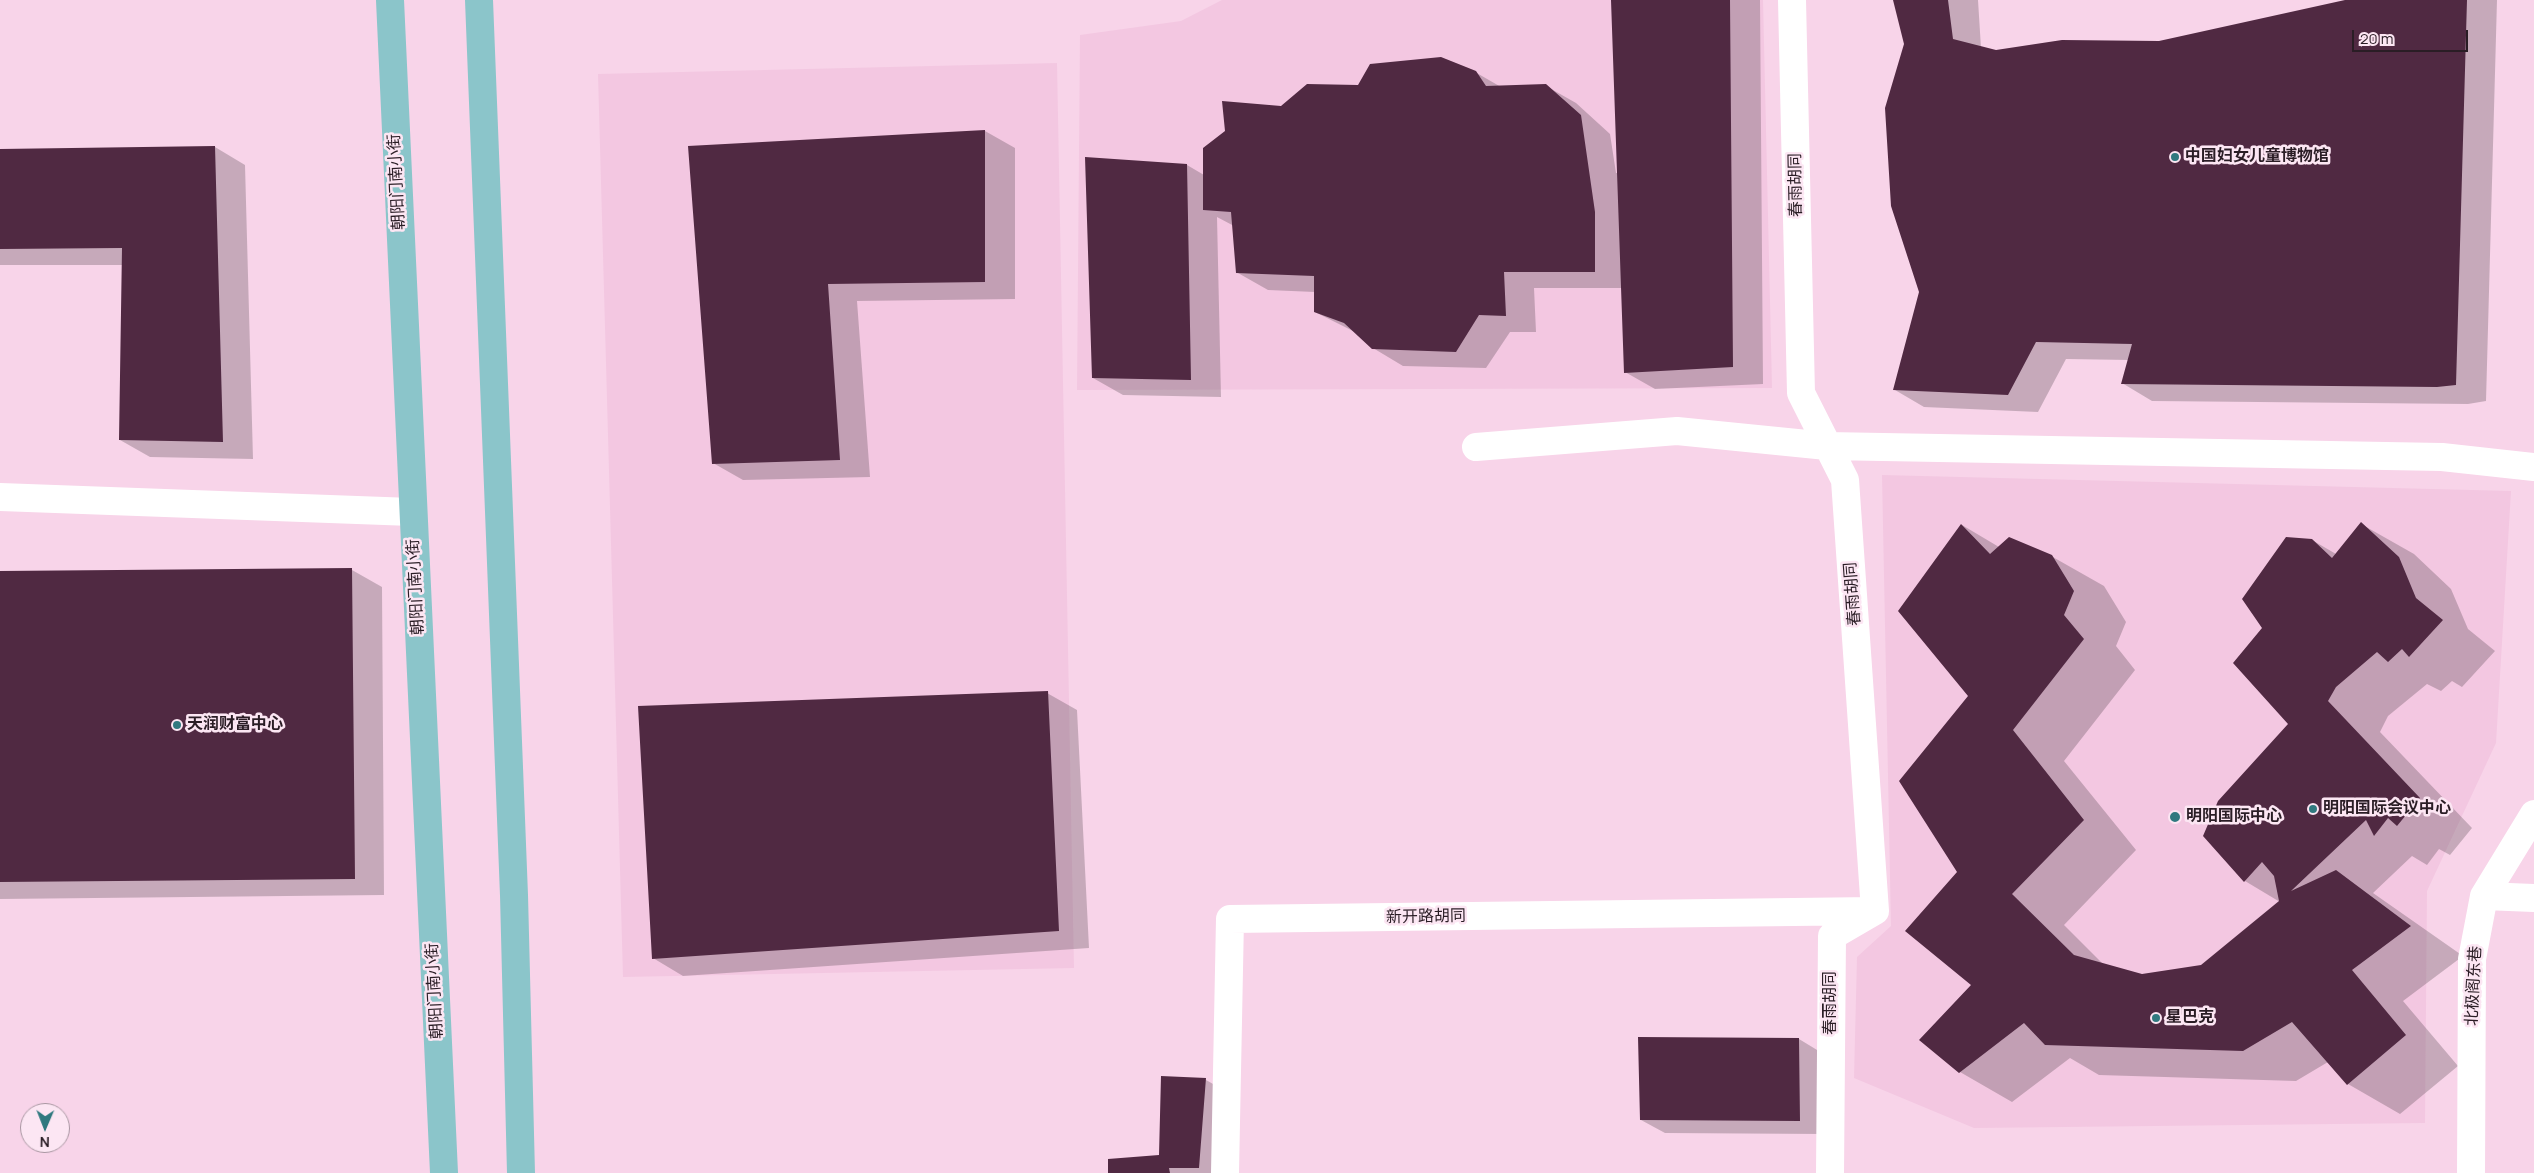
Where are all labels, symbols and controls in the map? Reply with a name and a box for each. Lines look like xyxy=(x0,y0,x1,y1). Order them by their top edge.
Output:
scale bar xyxy=(2354,20,2470,52)
text: 20 m xyxy=(2360,28,2393,49)
street label: 朝阳门南小街 xyxy=(385,134,409,230)
place label: 中国妇女儿童博物馆 xyxy=(2185,147,2329,167)
marker: 中国妇女儿童博物馆 xyxy=(2169,151,2181,163)
street label: 春雨胡同 xyxy=(1786,153,1806,217)
street label: 朝阳门南小街 xyxy=(404,539,428,635)
street label: 春雨胡同 xyxy=(1841,561,1865,627)
place label: 天润财富中心 xyxy=(187,715,283,735)
marker: 天润财富中心 xyxy=(171,719,183,731)
place label: 明阳国际会议中心 xyxy=(2323,799,2451,819)
marker: 明阳国际会议中心 xyxy=(2307,803,2319,815)
place label: 明阳国际中心 xyxy=(2186,807,2282,827)
marker: 明阳国际中心 xyxy=(2168,810,2182,824)
street label: 新开路胡同 xyxy=(1386,907,1466,927)
street label: 朝阳门南小街 xyxy=(423,943,447,1039)
street label: 北极阁东巷 xyxy=(2462,946,2486,1026)
street label: 春雨胡同 xyxy=(1821,971,1841,1035)
place label: 星巴克 xyxy=(2166,1008,2214,1028)
marker: 星巴克 xyxy=(2150,1012,2162,1024)
north arrow xyxy=(20,1103,70,1153)
text: N xyxy=(40,1133,50,1152)

